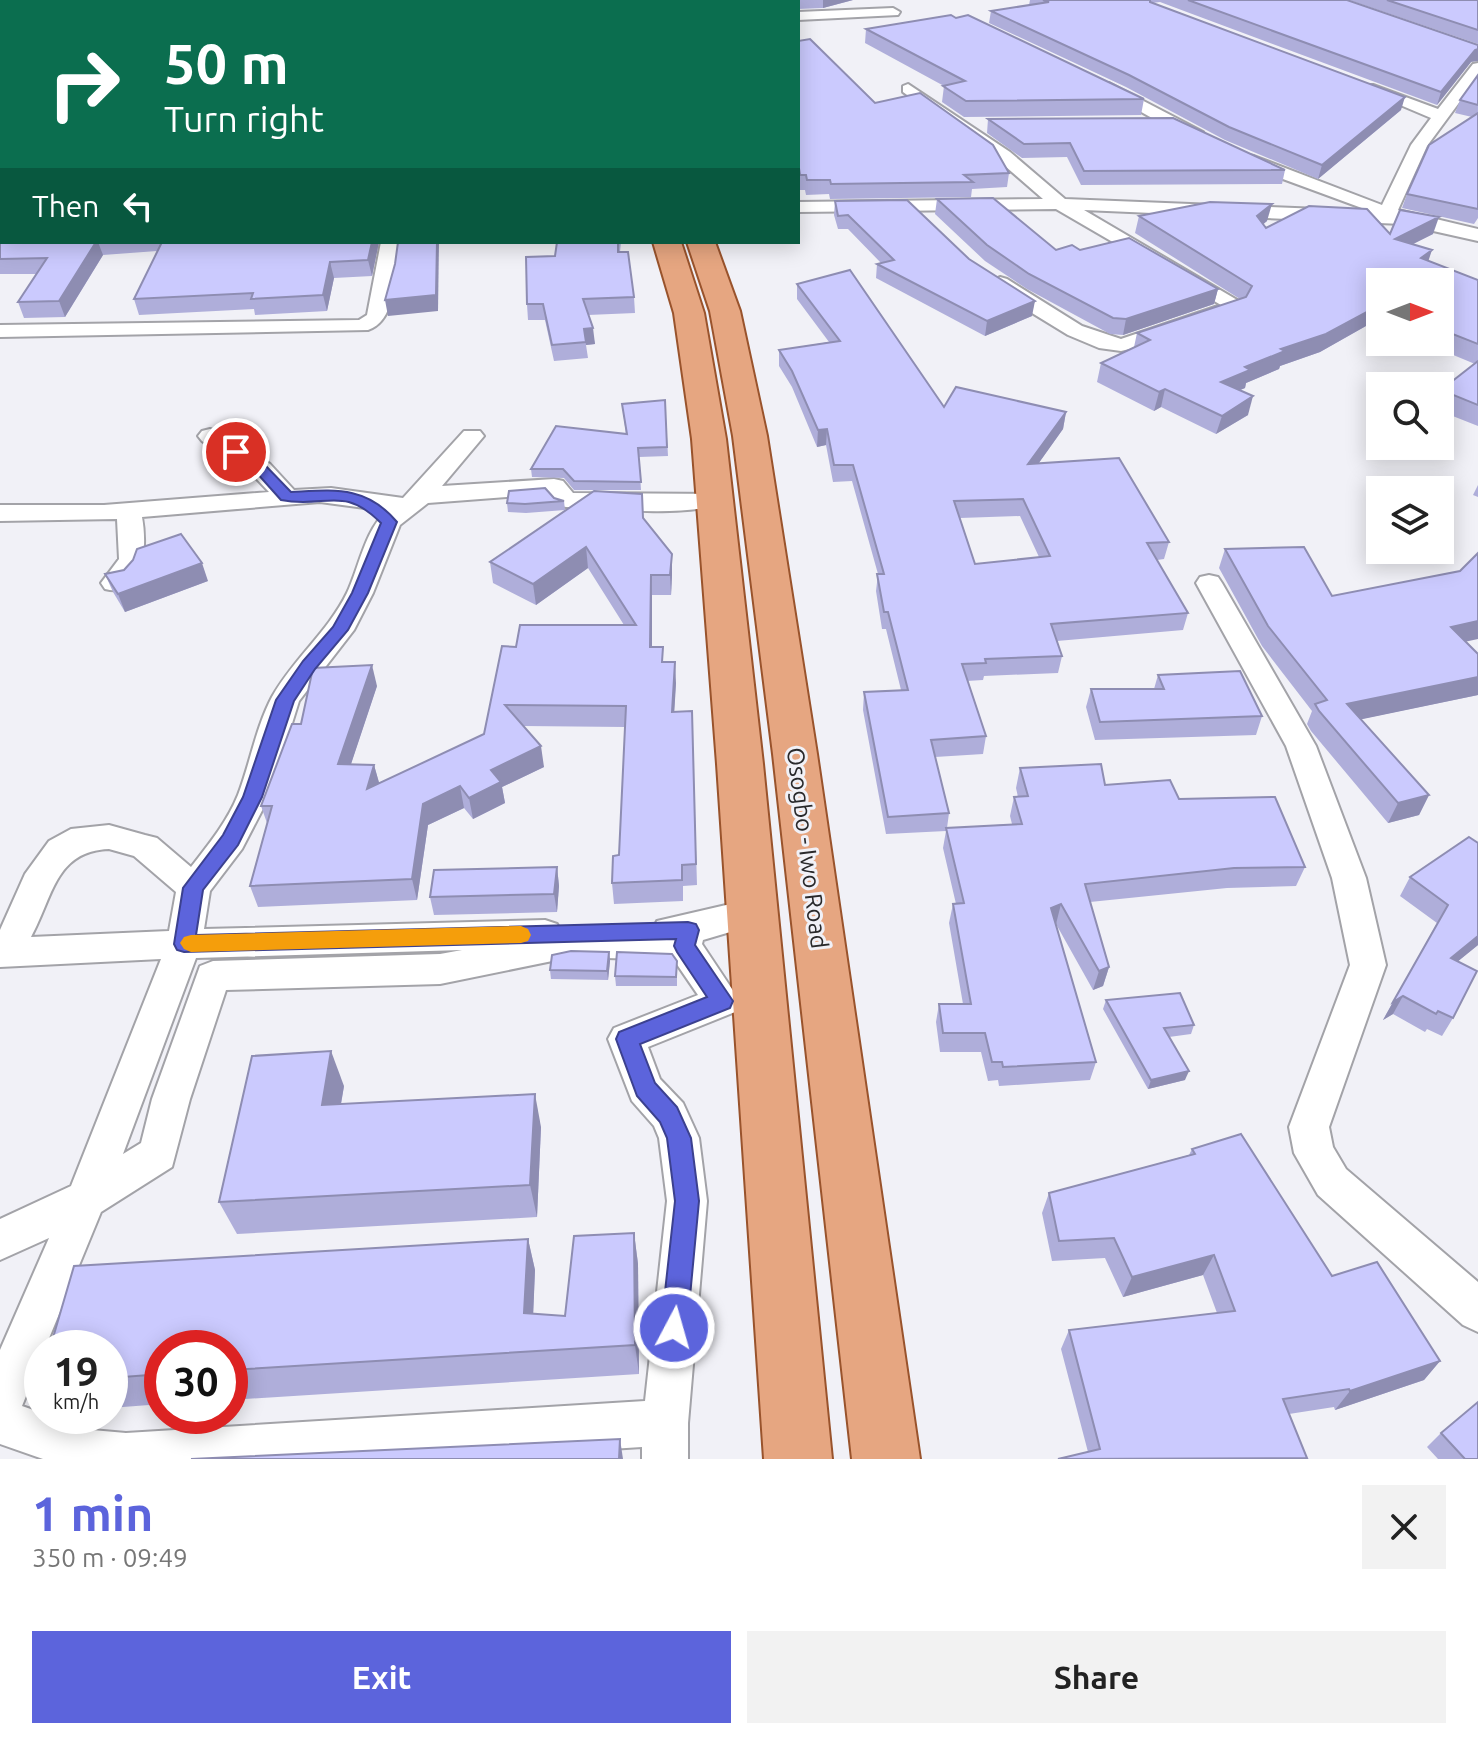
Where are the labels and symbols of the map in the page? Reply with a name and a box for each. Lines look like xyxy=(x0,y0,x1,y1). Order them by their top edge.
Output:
north arrow xyxy=(1366,268,1454,356)
pin xyxy=(202,418,270,486)
street label: Osogbo - Iwo Road xyxy=(782,746,833,950)
position arrow xyxy=(632,1286,716,1370)
speed limit sign: 30 xyxy=(144,1330,248,1434)

